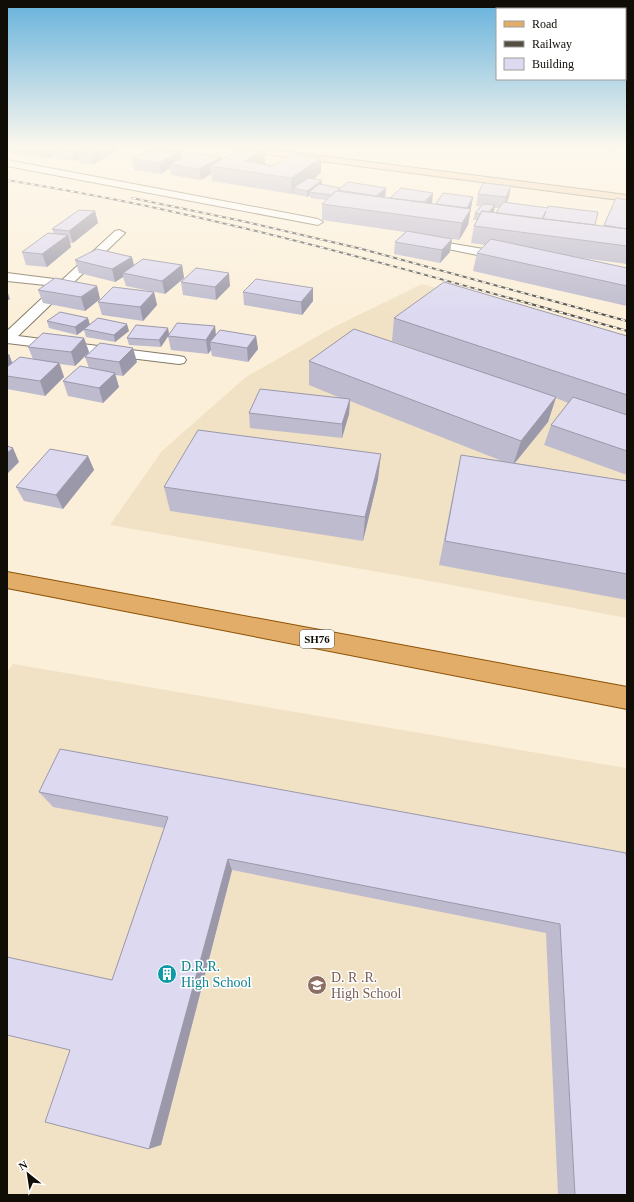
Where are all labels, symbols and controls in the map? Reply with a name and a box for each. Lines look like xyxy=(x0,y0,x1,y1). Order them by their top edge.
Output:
legend xyxy=(496,8,626,80)
text: Road xyxy=(532,17,557,31)
text: Railway xyxy=(532,37,572,51)
text: Building xyxy=(532,57,574,71)
road number: SH76 xyxy=(300,630,334,648)
place label: D.R.R. High School xyxy=(181,959,252,990)
building icon: D.R.R. High School xyxy=(156,963,178,985)
place label: D. R .R. High School xyxy=(331,970,402,1001)
school or university icon: D. R .R. High School xyxy=(306,974,328,996)
north arrow xyxy=(8,1154,48,1194)
text: N xyxy=(17,1158,29,1173)

